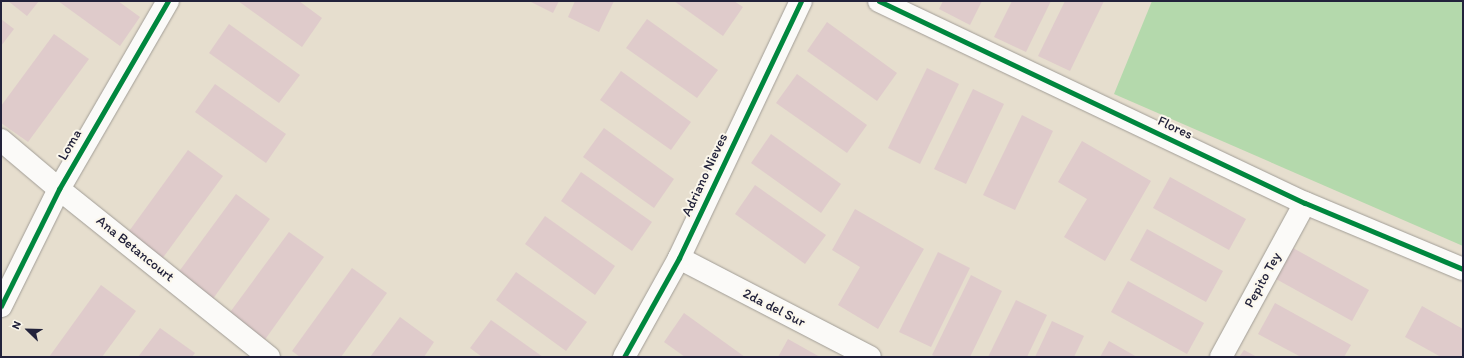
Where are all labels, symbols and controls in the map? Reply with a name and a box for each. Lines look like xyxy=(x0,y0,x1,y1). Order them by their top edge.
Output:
street label: Flores xyxy=(1155,113,1195,143)
street label: Loma xyxy=(55,127,85,163)
street label: Adriano Nieves xyxy=(678,131,732,219)
street label: Ana Betancourt xyxy=(93,213,177,285)
street label: Pepito Tey xyxy=(1241,249,1285,311)
street label: 2da del Sur xyxy=(740,285,808,331)
north arrow xyxy=(8,310,48,350)
text: N xyxy=(9,319,24,331)

